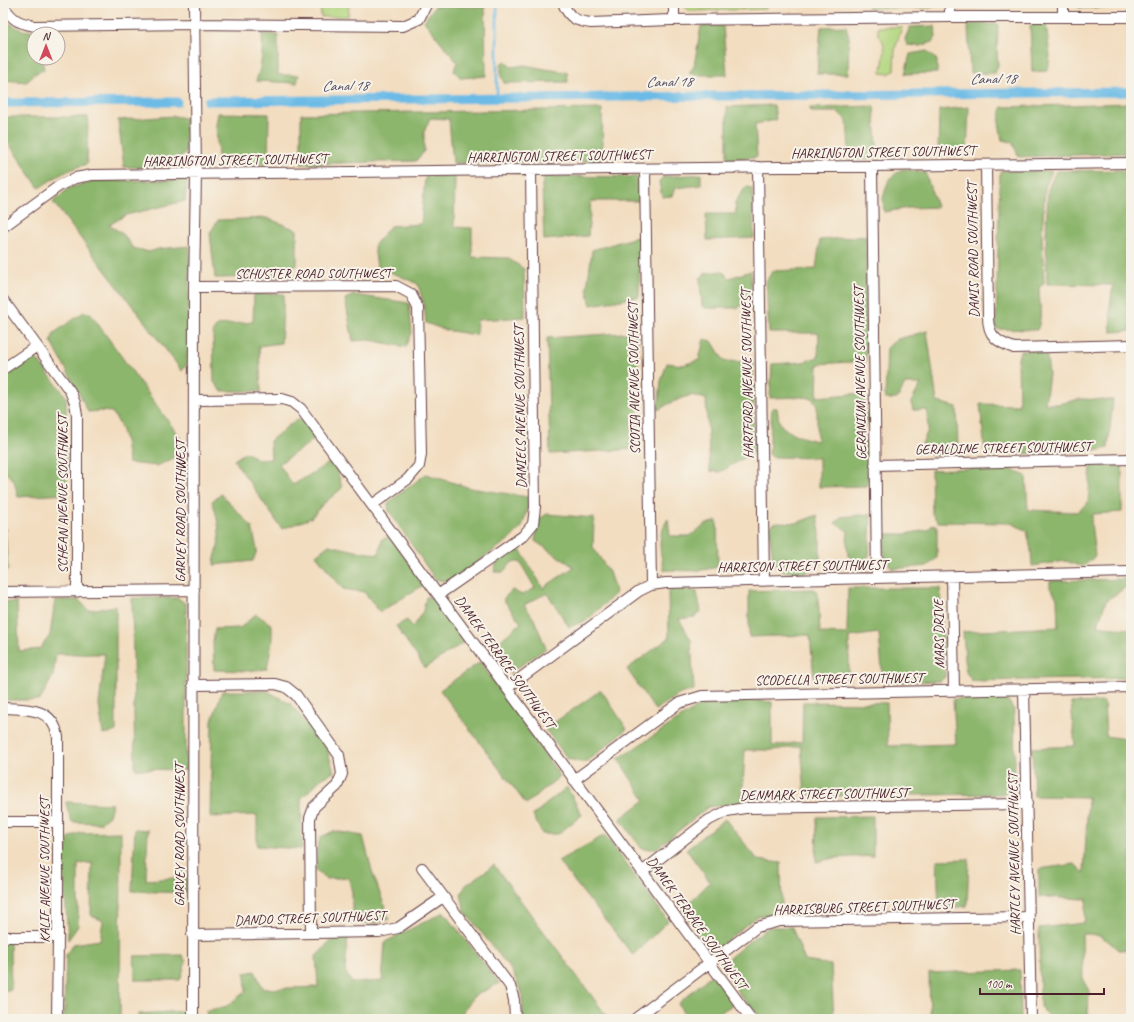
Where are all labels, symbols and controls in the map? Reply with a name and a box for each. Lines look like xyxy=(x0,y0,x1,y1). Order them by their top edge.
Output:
north arrow xyxy=(26,26,66,66)
text: N xyxy=(43,29,52,43)
water label: Canal 18 xyxy=(970,69,1019,89)
water label: Canal 18 xyxy=(646,72,695,92)
water label: Canal 18 xyxy=(322,76,371,96)
street label: HARRINGTON STREET SOUTHWEST xyxy=(791,142,979,162)
street label: HARRINGTON STREET SOUTHWEST xyxy=(467,146,655,166)
street label: HARRINGTON STREET SOUTHWEST xyxy=(143,150,331,170)
street label: DANIS ROAD SOUTHWEST xyxy=(963,178,983,318)
street label: SCHUSTER ROAD SOUTHWEST xyxy=(235,265,395,282)
street label: GERANIUM AVENUE SOUTHWEST xyxy=(850,282,870,460)
street label: HARTFORD AVENUE SOUTHWEST xyxy=(737,285,757,459)
street label: SCOTIA AVENUE SOUTHWEST xyxy=(624,298,644,455)
street label: DANIELS AVENUE SOUTHWEST xyxy=(510,322,530,489)
street label: SCHEAN AVENUE SOUTHWEST xyxy=(54,411,71,573)
street label: GARVEY ROAD SOUTHWEST xyxy=(172,436,189,582)
street label: GERALDINE STREET SOUTHWEST xyxy=(915,438,1095,458)
street label: HARRISON STREET SOUTHWEST xyxy=(717,556,891,576)
street label: DAMEK TERRACE SOUTHWEST xyxy=(451,592,561,735)
street label: MARS DRIVE xyxy=(930,597,948,669)
street label: SCODELLA STREET SOUTHWEST xyxy=(755,669,927,689)
street label: GARVEY ROAD SOUTHWEST xyxy=(171,760,188,906)
street label: HARTLEY AVENUE SOUTHWEST xyxy=(1004,769,1024,935)
street label: DENMARK STREET SOUTHWEST xyxy=(739,784,912,804)
street label: KALIF AVENUE SOUTHWEST xyxy=(36,794,53,943)
street label: DAMEK TERRACE SOUTHWEST xyxy=(643,853,753,996)
street label: HARRISBURG STREET SOUTHWEST xyxy=(773,895,958,919)
street label: DANDO STREET SOUTHWEST xyxy=(234,907,389,929)
scale bar xyxy=(980,970,1104,996)
text: 100 m xyxy=(986,976,1013,992)

